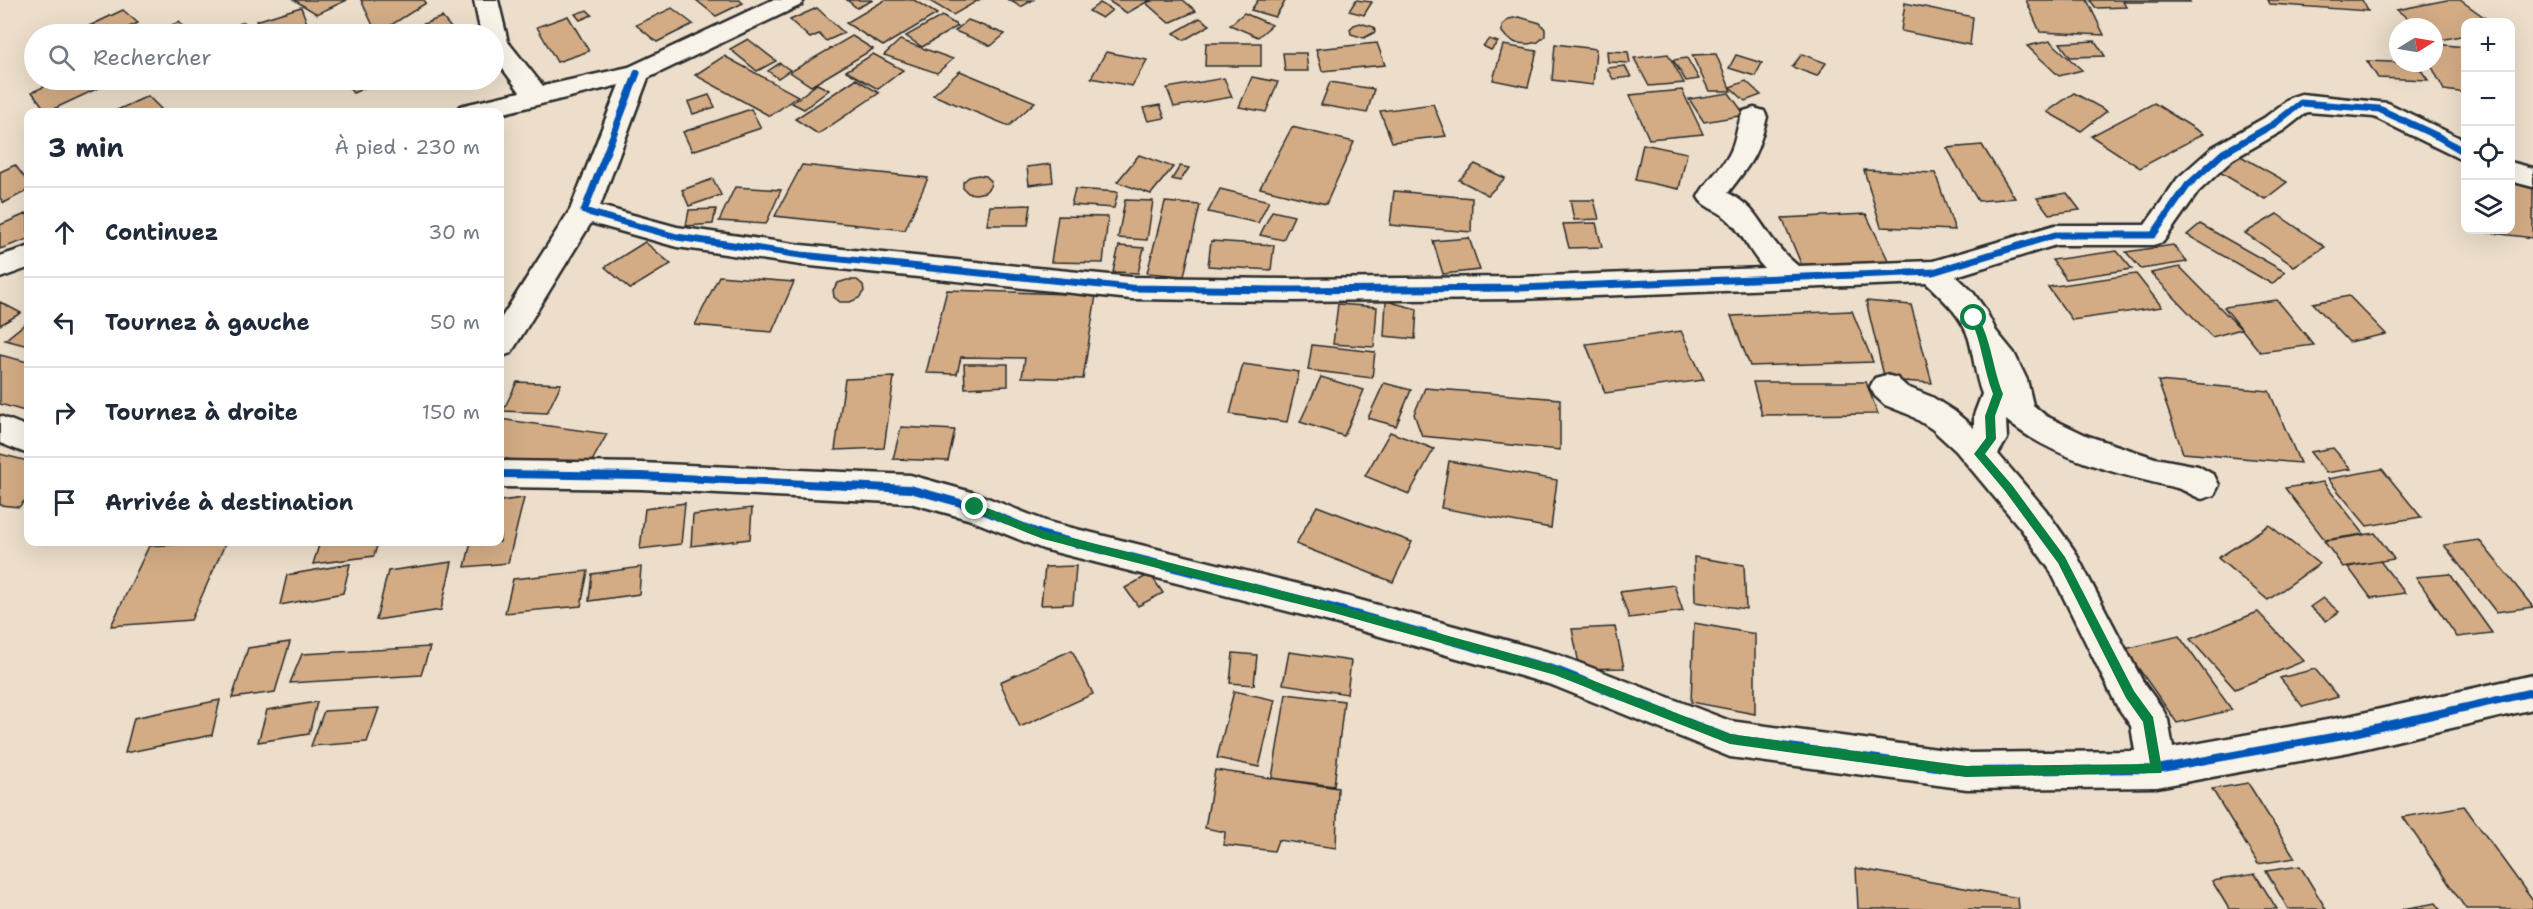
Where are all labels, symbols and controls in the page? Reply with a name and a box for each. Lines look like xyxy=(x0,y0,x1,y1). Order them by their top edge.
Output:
north arrow xyxy=(2389,18,2443,72)
map controls xyxy=(2461,18,2515,234)
button: + xyxy=(2461,18,2515,72)
search box xyxy=(24,24,504,90)
icon: search xyxy=(45,41,78,74)
text: Rechercher xyxy=(93,43,212,72)
button: − xyxy=(2461,72,2515,126)
button: locate xyxy=(2461,126,2515,180)
text: 3 min xyxy=(48,130,124,165)
text: À pied · 230 m xyxy=(335,134,480,160)
button: layers xyxy=(2461,180,2515,234)
icon: ahead xyxy=(48,216,81,249)
text: Continuez xyxy=(105,218,218,247)
text: 30 m xyxy=(428,219,480,245)
route start xyxy=(1960,304,1986,330)
icon: left xyxy=(48,306,81,339)
text: Tournez à gauche xyxy=(105,308,310,337)
text: 50 m xyxy=(430,309,480,335)
icon: right xyxy=(48,396,81,429)
text: Tournez à droite xyxy=(105,398,298,427)
text: 150 m xyxy=(422,399,480,425)
icon: arrive xyxy=(48,486,81,519)
text: Arrivée à destination xyxy=(105,488,353,517)
route end xyxy=(961,493,987,519)

